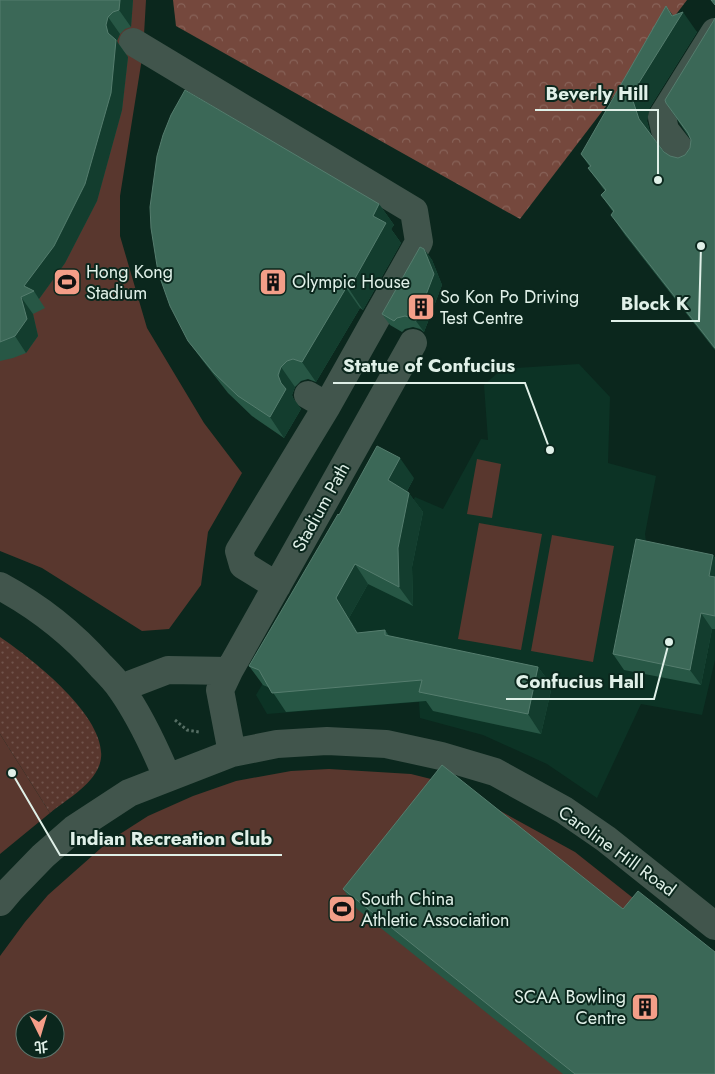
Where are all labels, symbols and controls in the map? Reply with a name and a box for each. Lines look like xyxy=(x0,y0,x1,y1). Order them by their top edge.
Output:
callout: Beverly Hill xyxy=(535,76,658,110)
text: Beverly Hill xyxy=(546,80,648,107)
place label: Hong Kong Stadium xyxy=(86,259,173,306)
sports icon: Hong Kong Stadium xyxy=(52,267,82,297)
building icon: Olympic House xyxy=(258,267,288,297)
place label: Olympic House xyxy=(292,269,410,295)
place label: So Kon Po Driving Test Centre xyxy=(440,284,579,331)
callout: Block K xyxy=(611,287,699,321)
text: Block K xyxy=(621,290,690,317)
building icon: So Kon Po Driving Test Centre xyxy=(406,292,436,322)
callout: Statue of Confucius xyxy=(333,349,525,383)
text: Statue of Confucius xyxy=(343,352,515,379)
street label: Stadium Path xyxy=(286,458,356,556)
callout: Confucius Hall xyxy=(506,665,654,699)
text: Confucius Hall xyxy=(516,668,644,695)
street label: Caroline Hill Road xyxy=(553,799,681,903)
callout: Indian Recreation Club xyxy=(60,821,282,855)
text: Indian Recreation Club xyxy=(70,825,272,852)
place label: South China Athletic Association xyxy=(361,886,510,933)
sports icon: South China Athletic Association xyxy=(327,894,357,924)
place label: SCAA Bowling Centre xyxy=(514,984,626,1031)
building icon: SCAA Bowling Centre xyxy=(630,992,660,1022)
north arrow xyxy=(15,1009,65,1059)
text: 北 xyxy=(33,1036,49,1058)

